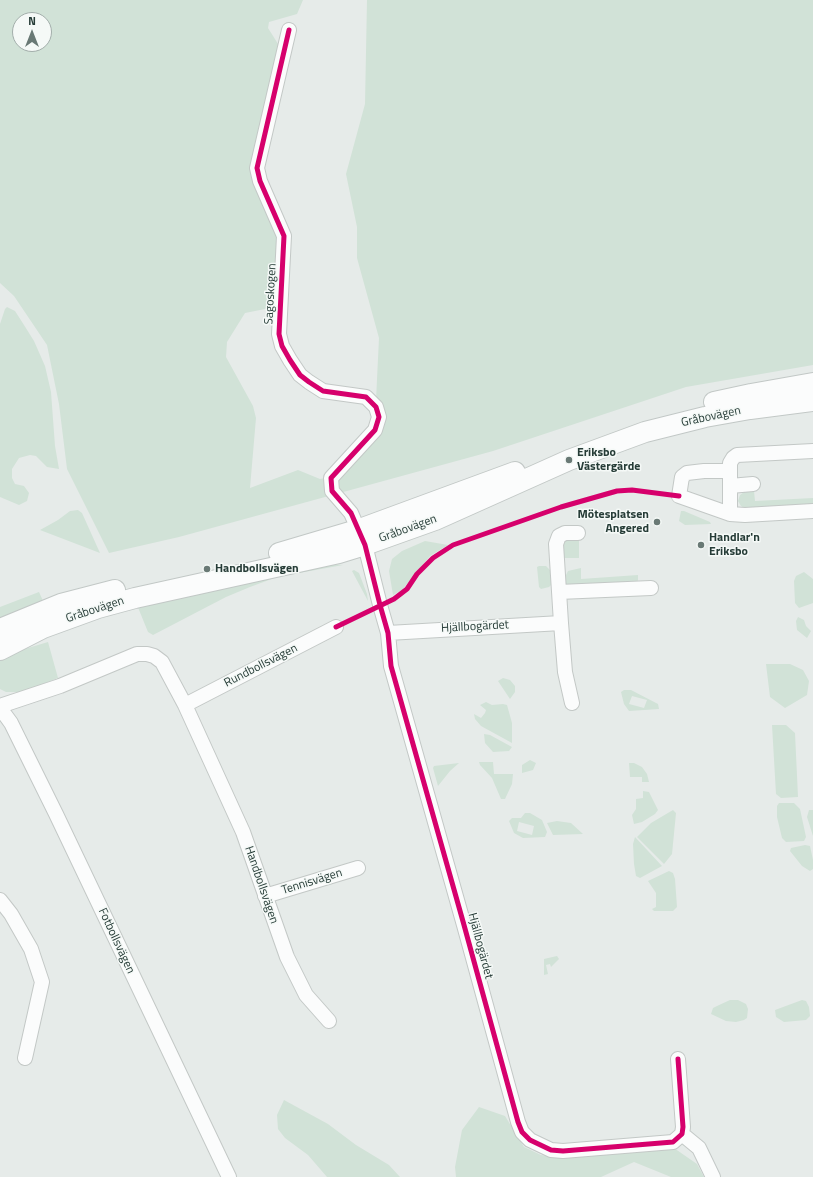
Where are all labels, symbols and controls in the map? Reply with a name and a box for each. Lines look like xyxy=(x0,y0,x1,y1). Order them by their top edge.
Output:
north arrow xyxy=(12,12,52,52)
text: N xyxy=(28,13,36,29)
street label: Sagoskogen xyxy=(262,263,280,325)
street label: Gråbovägen xyxy=(680,404,742,430)
place label: Eriksbo Västergärde xyxy=(577,446,640,474)
marker: Eriksbo Västergärde xyxy=(564,455,574,465)
place label: Mötesplatsen Angered xyxy=(578,508,649,536)
street label: Gråbovägen xyxy=(377,512,439,546)
marker: Mötesplatsen Angered xyxy=(652,517,662,527)
place label: Handlar'n Eriksbo xyxy=(709,531,760,559)
marker: Handlar'n Eriksbo xyxy=(696,540,706,550)
place label: Handbollsvägen xyxy=(215,562,299,576)
marker: Handbollsvägen xyxy=(202,564,212,574)
street label: Gråbovägen xyxy=(64,594,126,626)
street label: Hjällbogärdet xyxy=(441,618,509,636)
street label: Rundbollsvägen xyxy=(222,641,300,691)
street label: Handbollsvägen xyxy=(241,844,281,926)
street label: Tennisvägen xyxy=(280,866,344,898)
street label: Fotbollsvägen xyxy=(95,906,137,976)
street label: Hjällbogärdet xyxy=(464,911,496,981)

